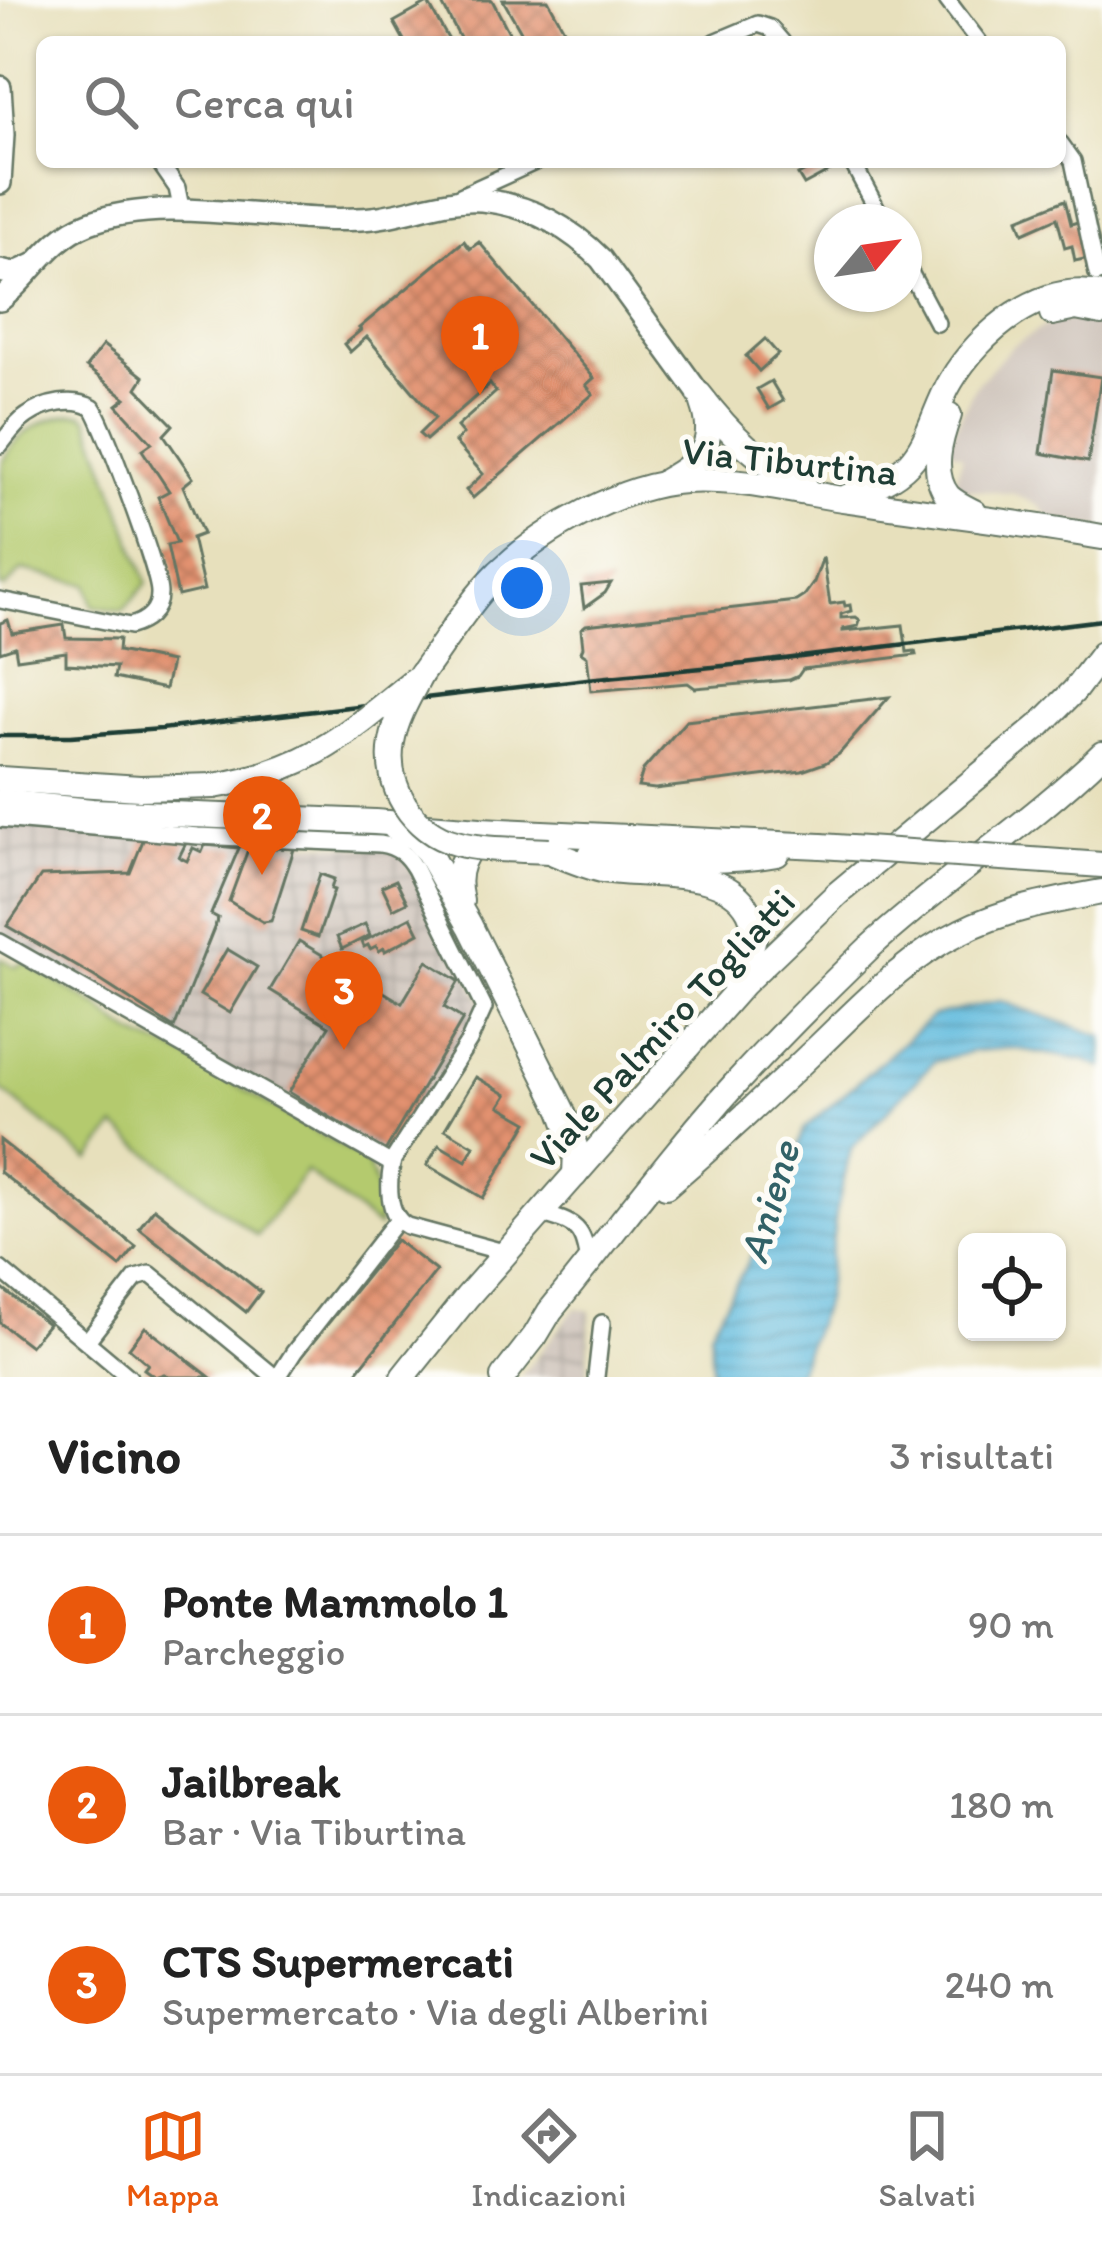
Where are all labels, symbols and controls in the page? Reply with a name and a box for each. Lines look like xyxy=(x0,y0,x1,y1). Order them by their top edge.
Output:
search box xyxy=(36,36,1066,168)
icon: search xyxy=(78,69,144,135)
text: Cerca qui xyxy=(174,75,355,129)
north arrow xyxy=(814,204,922,312)
pin: 1 xyxy=(441,296,519,395)
street label: Via Tiburtina xyxy=(680,426,900,496)
your location xyxy=(492,558,552,618)
pin: 2 xyxy=(223,776,301,875)
street label: Viale Palmiro Togliatti xyxy=(519,878,805,1180)
pin: 3 xyxy=(305,951,383,1050)
water label: Aniene xyxy=(727,1134,811,1269)
map controls xyxy=(958,1233,1066,1341)
button: locate xyxy=(958,1233,1066,1341)
text: Vicino xyxy=(48,1425,181,1486)
text: 3 risultati xyxy=(889,1432,1054,1479)
text: Ponte Mammolo 1 xyxy=(162,1574,508,1628)
text: 1 xyxy=(78,1601,96,1648)
text: 90 m xyxy=(968,1601,1054,1648)
text: Parcheggio xyxy=(162,1628,346,1675)
text: Jailbreak xyxy=(162,1754,340,1808)
text: 2 xyxy=(77,1781,97,1828)
text: 180 m xyxy=(949,1781,1054,1828)
text: Bar · Via Tiburtina xyxy=(162,1808,466,1855)
text: CTS Supermercati xyxy=(162,1934,514,1988)
text: 3 xyxy=(76,1961,98,2008)
text: 240 m xyxy=(944,1961,1054,2008)
text: Supermercato · Via degli Alberini xyxy=(162,1988,709,2035)
tab: Mappa xyxy=(126,2103,219,2214)
tab: Indicazioni xyxy=(471,2103,627,2214)
tab: Salvati xyxy=(879,2103,976,2214)

